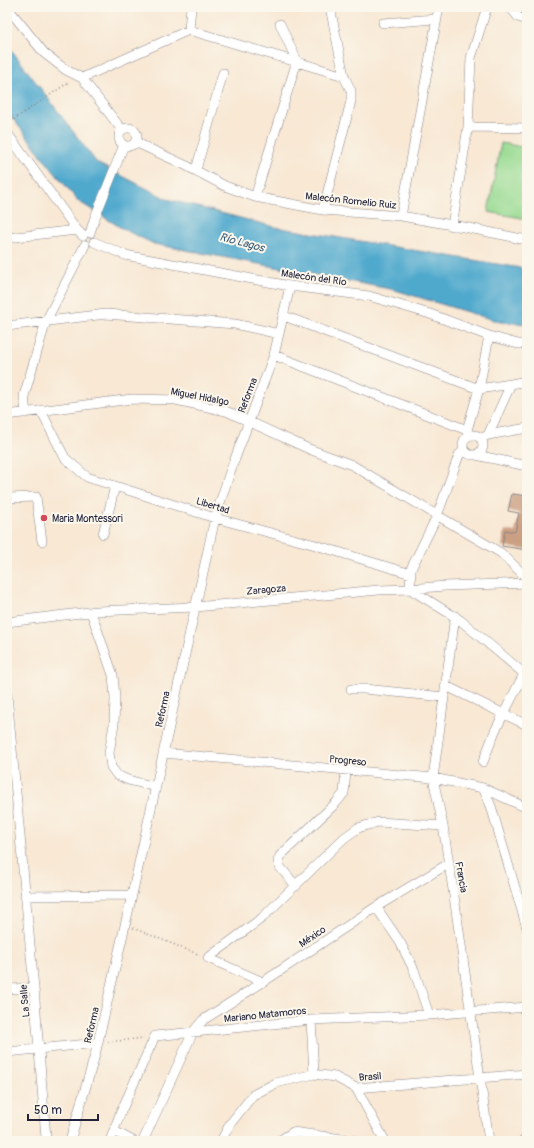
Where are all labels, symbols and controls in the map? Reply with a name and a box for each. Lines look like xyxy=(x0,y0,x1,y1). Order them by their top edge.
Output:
street label: Malecón Romelio Ruiz xyxy=(305,190,397,212)
water label: Río Lagos xyxy=(218,230,267,255)
street label: Malecón del Río xyxy=(280,267,348,289)
street label: Reforma xyxy=(236,376,260,415)
street label: Miguel Hidalgo xyxy=(170,385,231,409)
street label: Libertad xyxy=(194,495,231,517)
marker: Maria Montessori xyxy=(39,513,49,523)
place label: Maria Montessori xyxy=(52,513,123,525)
street label: Zaragoza xyxy=(246,582,287,598)
street label: Reforma xyxy=(153,690,173,728)
street label: Progreso xyxy=(329,753,368,769)
street label: Francia xyxy=(452,861,470,894)
street label: México xyxy=(297,923,329,950)
street label: La Salle xyxy=(18,984,32,1018)
street label: Mariano Matamoros xyxy=(223,1005,307,1025)
street label: Reforma xyxy=(82,1006,102,1044)
street label: Brasil xyxy=(358,1070,382,1084)
scale bar xyxy=(28,1096,98,1122)
text: 50 m xyxy=(34,1103,62,1118)

